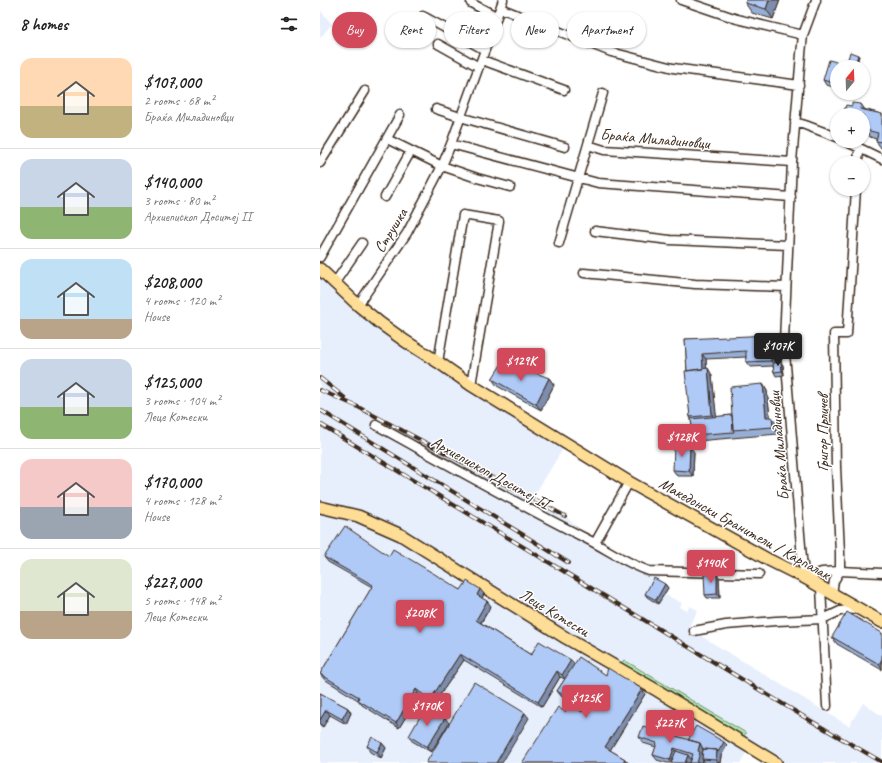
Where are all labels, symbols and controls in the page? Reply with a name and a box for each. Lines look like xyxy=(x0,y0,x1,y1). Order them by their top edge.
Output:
chip: Buy xyxy=(332,12,377,48)
chip: Rent xyxy=(385,12,436,48)
chip: Filters xyxy=(444,12,503,48)
chip: New xyxy=(511,12,559,48)
chip: Apartment xyxy=(567,12,646,48)
icon: filters xyxy=(278,13,300,35)
text: 8 homes xyxy=(20,14,68,35)
north arrow xyxy=(830,60,870,100)
map controls xyxy=(830,60,870,196)
text: $107,000 xyxy=(144,72,201,93)
icon: home xyxy=(52,74,100,122)
text: 2 rooms · 68 m² xyxy=(144,93,214,109)
button: + xyxy=(830,108,870,148)
text: Браќа Миладиновци xyxy=(144,109,233,125)
street label: Браќа Миладиновци xyxy=(600,124,712,154)
button: − xyxy=(830,156,870,196)
text: $140,000 xyxy=(144,172,201,193)
icon: home xyxy=(52,175,100,223)
text: 3 rooms · 80 m² xyxy=(144,193,214,209)
street label: Струшка xyxy=(370,203,413,256)
text: Архиепископ Доситеј II xyxy=(144,209,252,225)
text: $208,000 xyxy=(144,272,201,293)
icon: home xyxy=(52,275,100,323)
text: 4 rooms · 120 m² xyxy=(144,293,220,309)
text: House xyxy=(144,309,169,325)
pin: $107K xyxy=(750,333,806,367)
text: $107K xyxy=(763,338,793,354)
pin: $129K xyxy=(493,348,549,382)
text: $129K xyxy=(506,353,536,369)
text: $125,000 xyxy=(144,372,201,393)
icon: home xyxy=(52,375,100,423)
street label: Браќа Миладиновци xyxy=(764,389,794,501)
street label: Григор Прличев xyxy=(813,390,833,472)
text: 3 rooms · 104 m² xyxy=(144,393,220,409)
text: Леце Котески xyxy=(144,409,207,425)
pin: $128K xyxy=(654,424,710,458)
text: $128K xyxy=(667,429,697,445)
street label: Архиепископ Доситеј II xyxy=(428,432,556,515)
text: $170,000 xyxy=(144,472,201,493)
street label: Македонски Бранители / Карпалак xyxy=(655,473,835,585)
icon: home xyxy=(52,475,100,523)
text: 4 rooms · 128 m² xyxy=(144,493,220,509)
text: House xyxy=(144,509,169,525)
pin: $140K xyxy=(683,550,739,584)
text: $140K xyxy=(696,555,726,571)
text: $227,000 xyxy=(144,572,201,593)
icon: home xyxy=(52,575,100,623)
street label: Леце Котески xyxy=(516,584,594,642)
text: 5 rooms · 148 m² xyxy=(144,593,220,609)
pin: $208K xyxy=(392,600,448,634)
text: $208K xyxy=(405,605,435,621)
text: Леце Котески xyxy=(144,609,207,625)
pin: $125K xyxy=(558,685,614,719)
text: $125K xyxy=(571,690,601,706)
pin: $170K xyxy=(399,693,455,727)
text: $170K xyxy=(412,698,442,714)
pin: $227K xyxy=(642,710,698,744)
text: $227K xyxy=(655,715,685,731)

